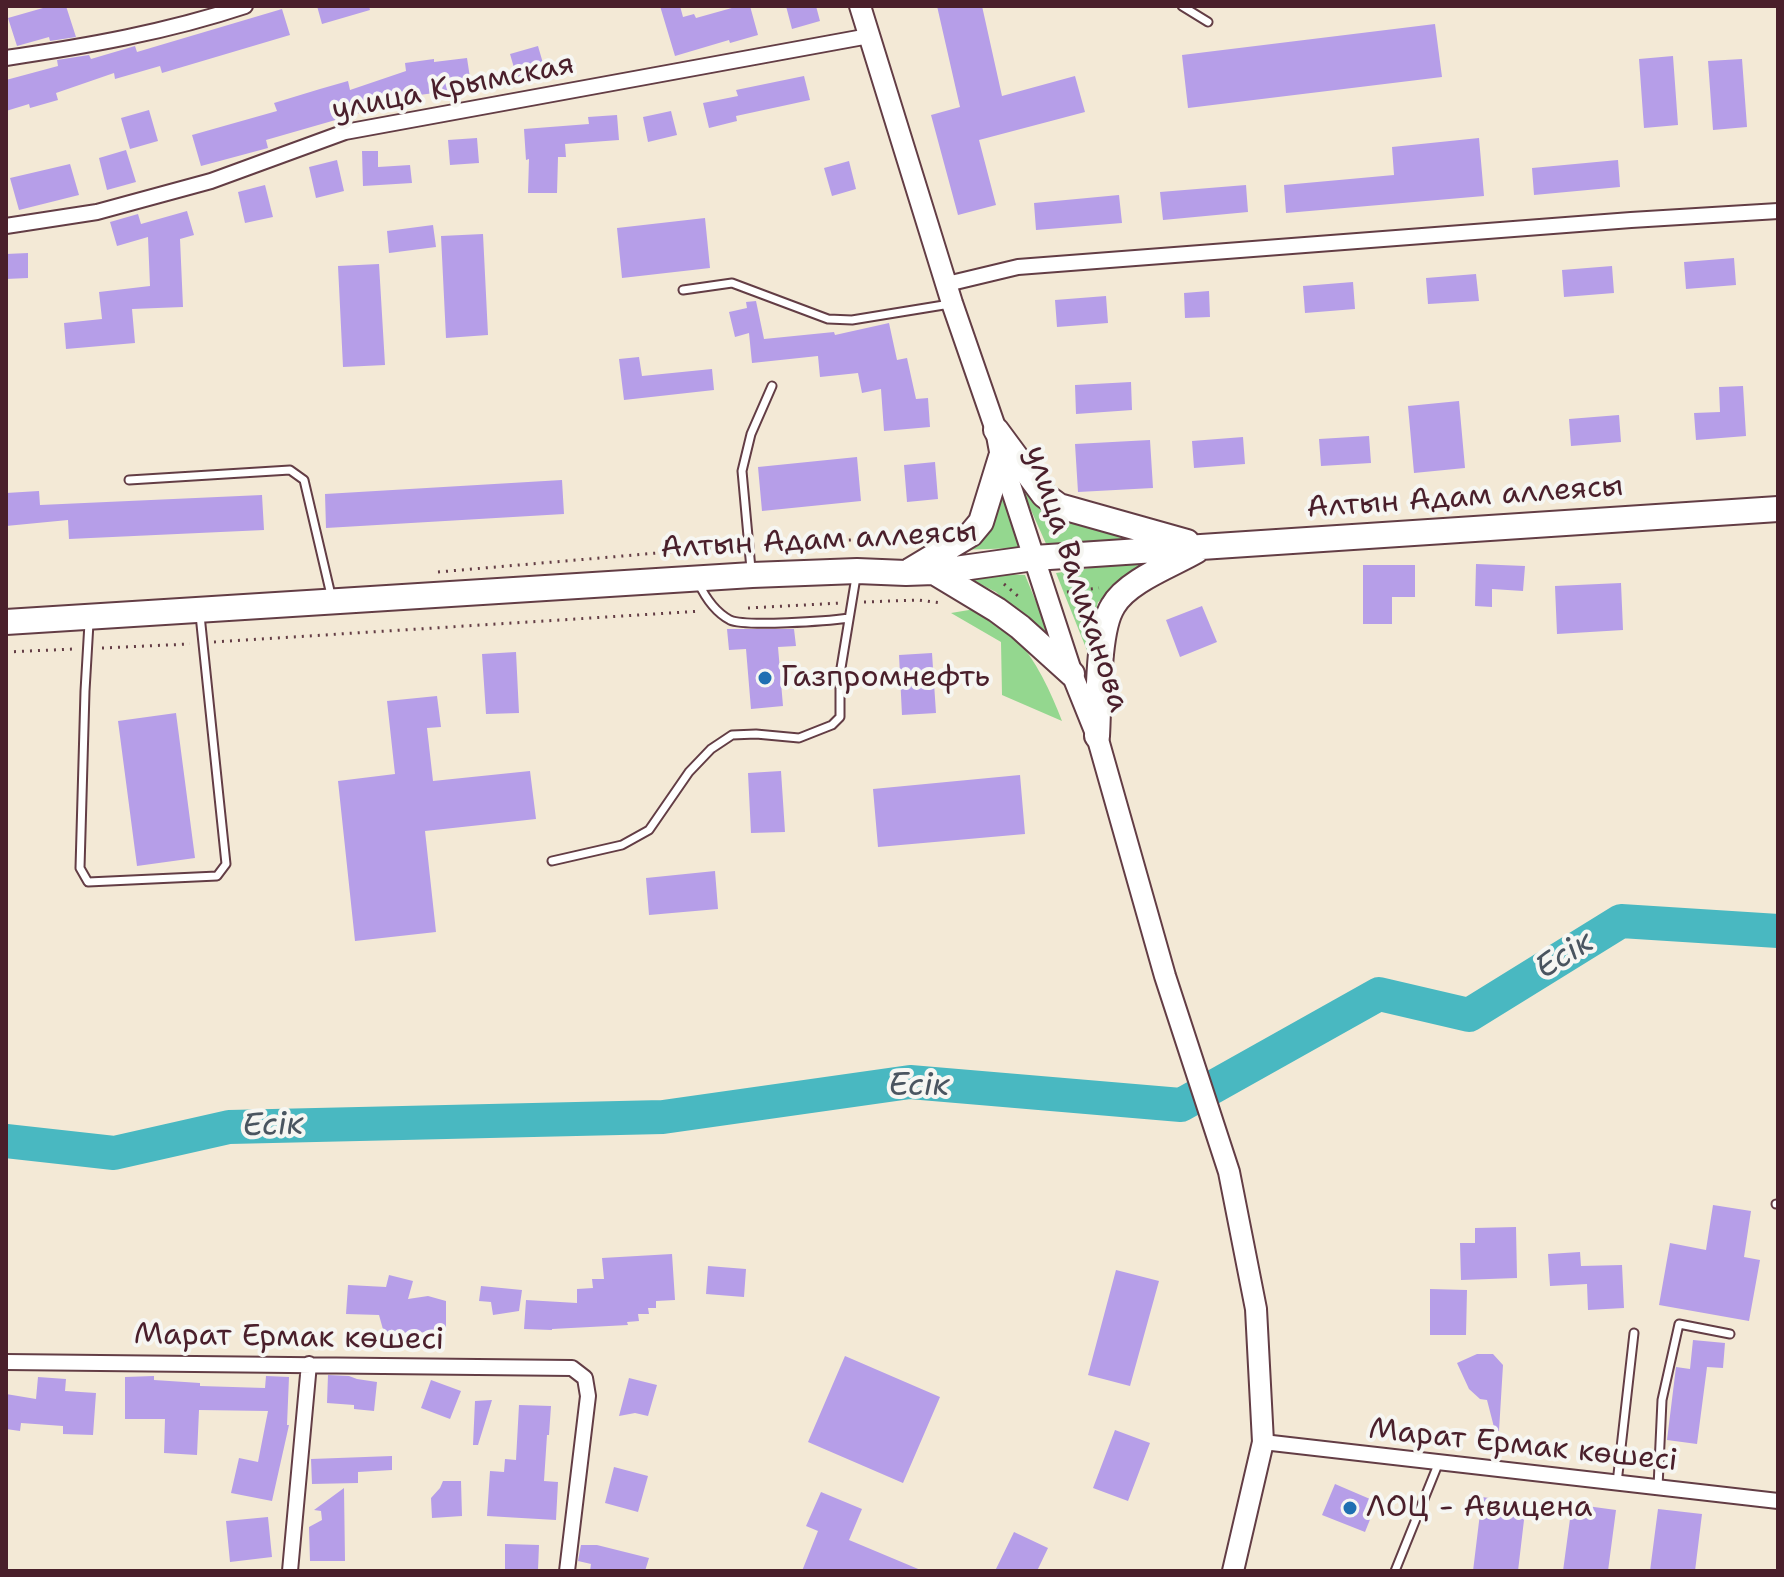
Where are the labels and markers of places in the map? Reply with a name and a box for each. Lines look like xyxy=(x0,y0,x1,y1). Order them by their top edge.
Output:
place label: Газпромнефть xyxy=(781,660,990,696)
marker: Газпромнефть xyxy=(756,669,774,687)
place label: ЛОЦ - Авицена xyxy=(1366,1490,1592,1526)
marker: ЛОЦ - Авицена xyxy=(1341,1499,1359,1517)

